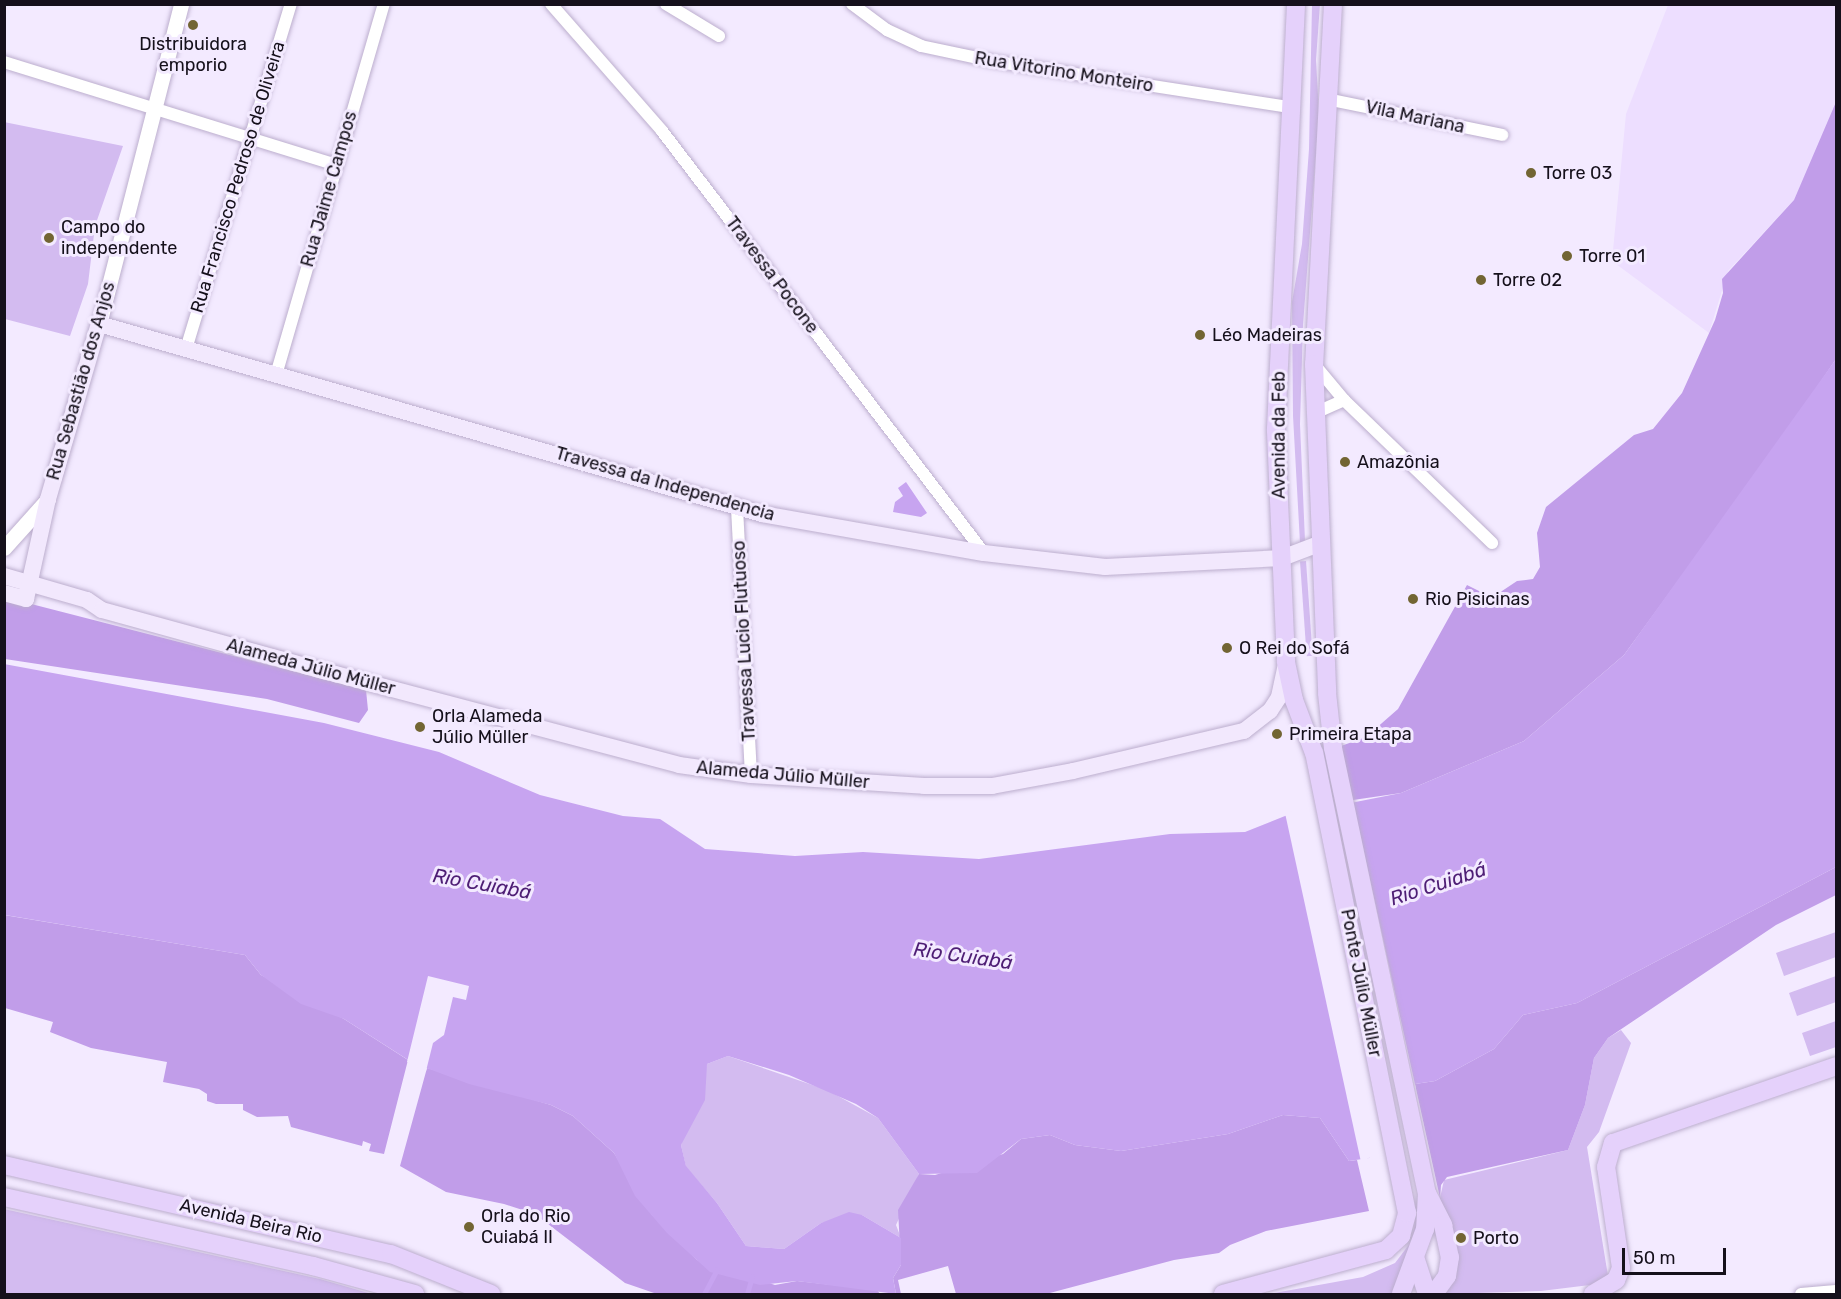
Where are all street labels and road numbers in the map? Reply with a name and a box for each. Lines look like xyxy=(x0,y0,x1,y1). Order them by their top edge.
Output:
street label: Rua Francisco Pedroso de Oliveira xyxy=(186,39,290,315)
street label: Rua Vitorino Monteiro xyxy=(973,47,1155,97)
street label: Vila Mariana xyxy=(1363,96,1467,138)
street label: Rua Jaime Campos xyxy=(296,109,362,269)
street label: Travessa Pocone xyxy=(721,212,823,338)
street label: Rua Sebastião dos Anjos xyxy=(42,279,120,483)
street label: Avenida da Feb xyxy=(1268,371,1290,499)
street label: Travessa da Independencia xyxy=(553,442,777,526)
street label: Travessa Lucio Flutuoso xyxy=(728,540,760,742)
street label: Alameda Júlio Müller xyxy=(224,634,398,700)
street label: Alameda Júlio Müller xyxy=(695,757,871,793)
street label: Ponte Júlio Müller xyxy=(1336,907,1386,1059)
street label: Avenida Beira Rio xyxy=(178,1194,324,1248)

